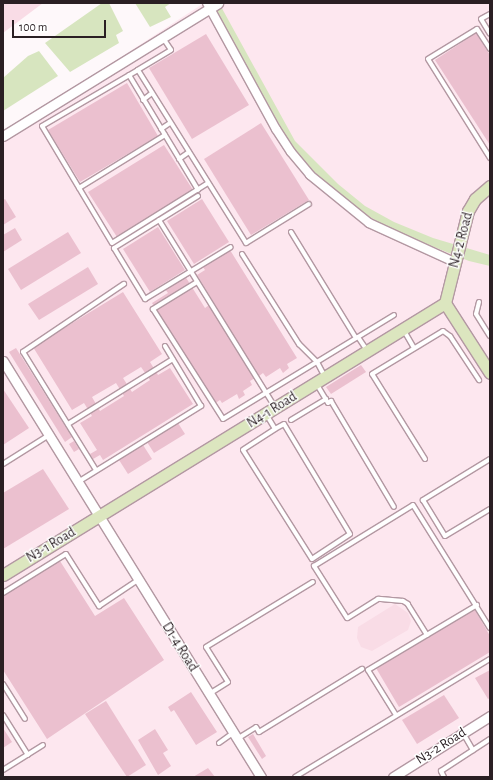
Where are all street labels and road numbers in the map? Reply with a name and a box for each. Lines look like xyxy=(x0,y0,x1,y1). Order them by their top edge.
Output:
street label: N4-2 Road xyxy=(445,210,477,270)
street label: N4-1 Road xyxy=(244,388,300,432)
street label: N3-1 Road xyxy=(23,524,79,566)
street label: D1-4 Road xyxy=(158,619,202,675)
street label: N3-2 Road xyxy=(413,724,469,768)

